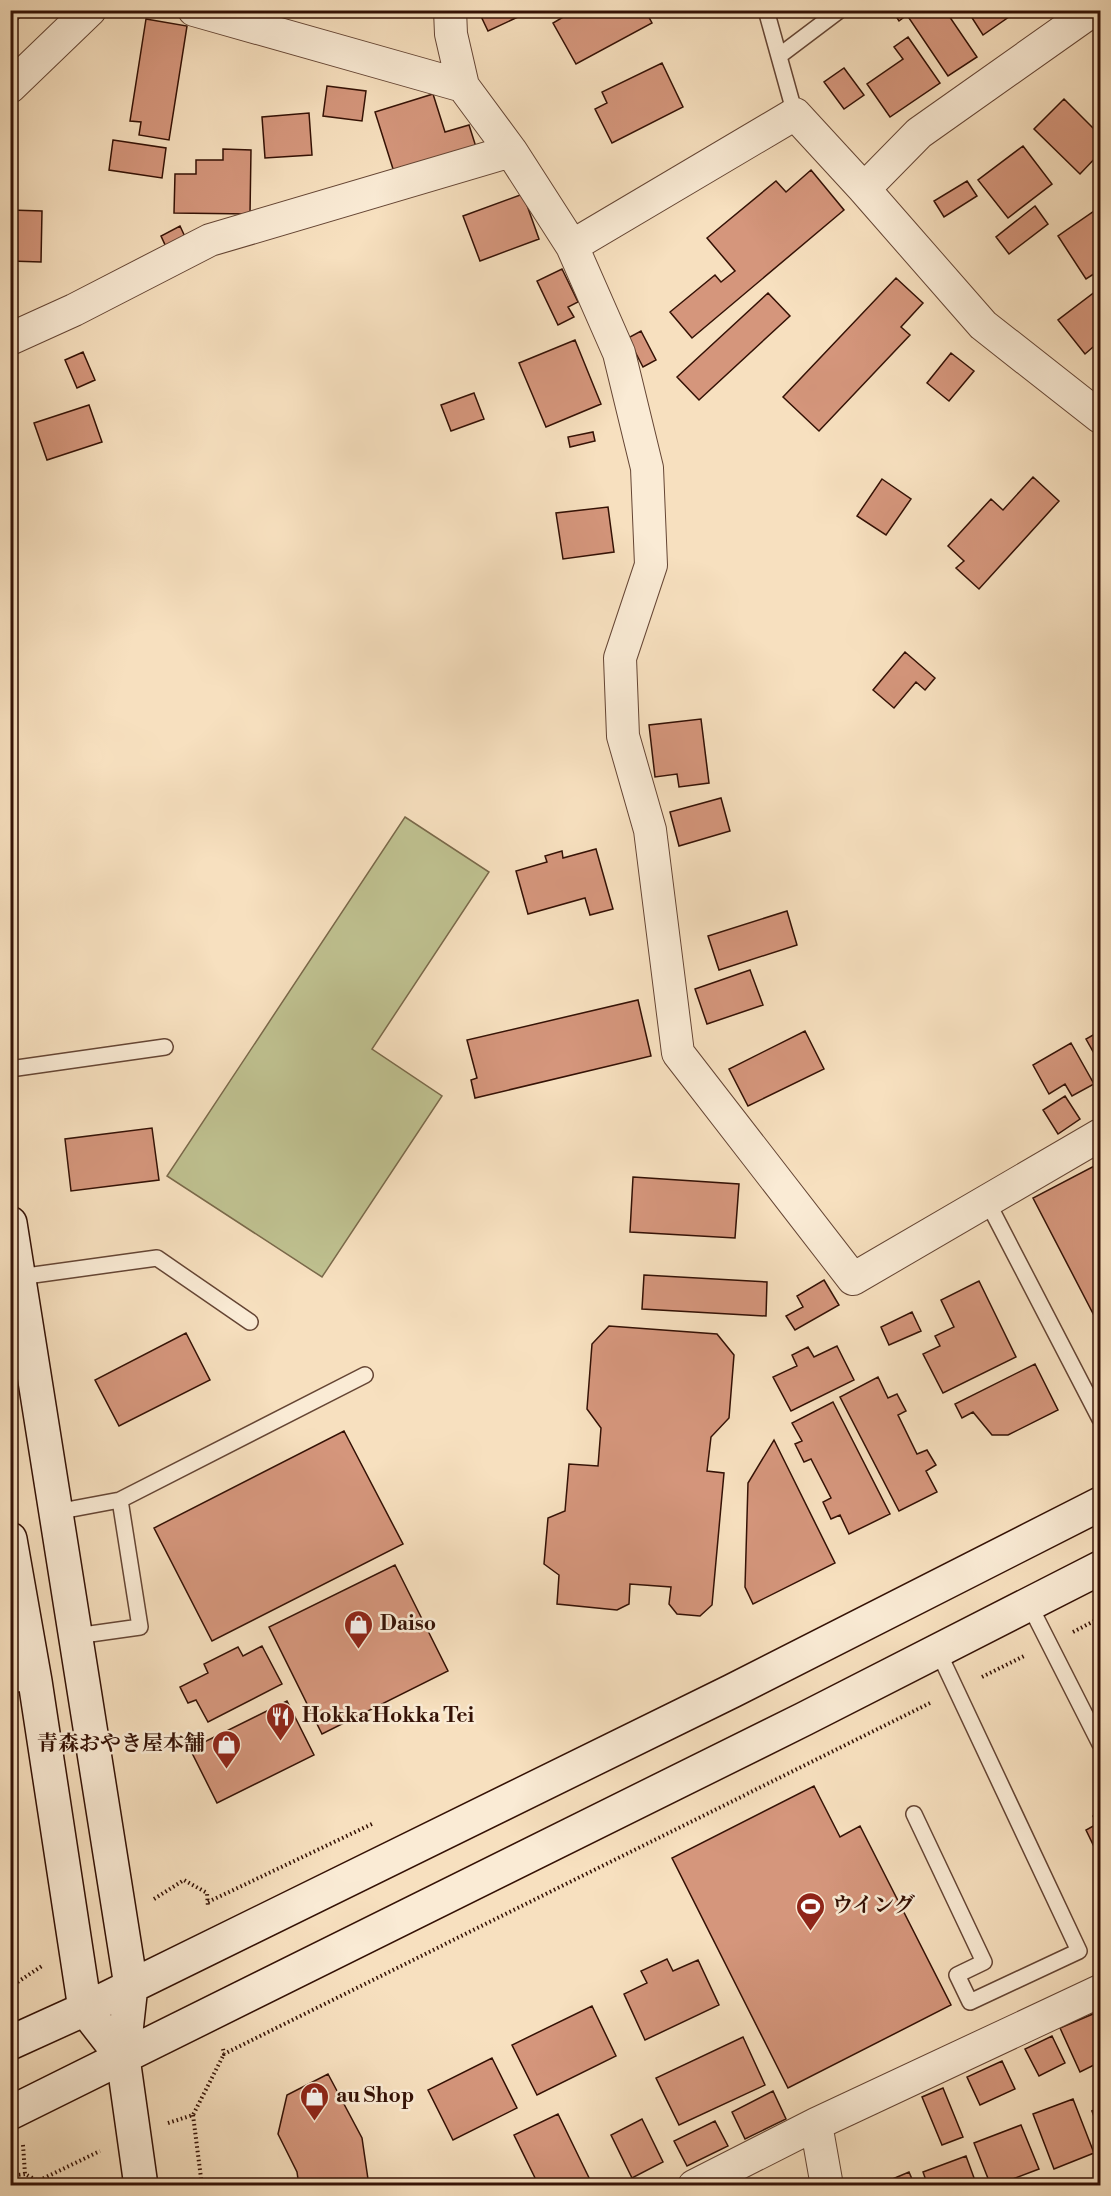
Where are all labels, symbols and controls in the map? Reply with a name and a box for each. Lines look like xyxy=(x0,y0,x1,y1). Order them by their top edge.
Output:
shop icon: Daiso xyxy=(343,1608,375,1650)
place label: Daiso xyxy=(380,1611,436,1637)
restaurant icon: Hokka Hokka Tei xyxy=(265,1700,297,1742)
place label: Hokka Hokka Tei xyxy=(302,1703,475,1729)
shop icon: 青森おやき屋本舗 xyxy=(210,1728,242,1770)
place label: 青森おやき屋本舗 xyxy=(37,1731,205,1757)
sports icon: ウイング xyxy=(795,1890,827,1932)
place label: ウイング xyxy=(832,1893,915,1919)
shop icon: au Shop xyxy=(299,2080,331,2122)
place label: au Shop xyxy=(336,2083,414,2109)

